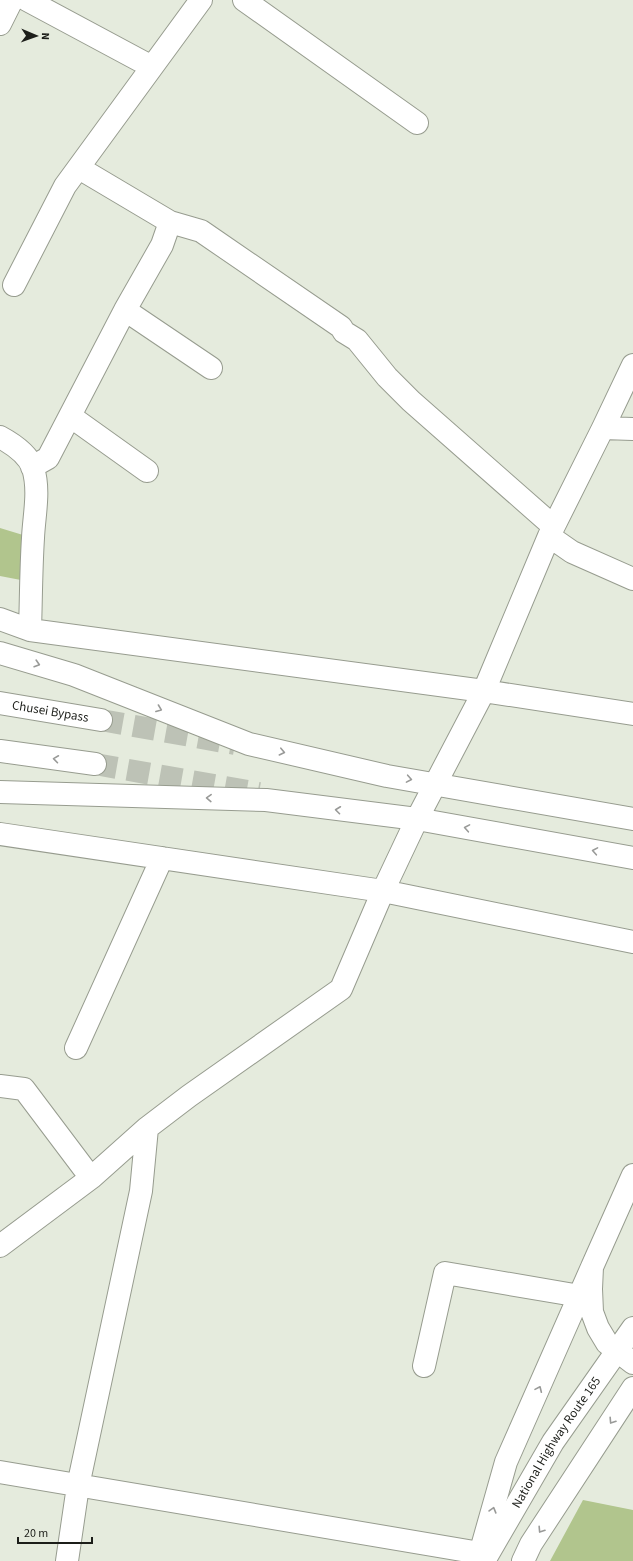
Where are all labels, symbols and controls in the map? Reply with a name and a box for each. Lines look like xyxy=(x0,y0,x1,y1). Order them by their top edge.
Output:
north arrow xyxy=(16,16,56,56)
text: N xyxy=(38,32,53,40)
one-way arrow xyxy=(34,659,41,668)
street label: Chusei Bypass xyxy=(11,696,90,727)
one-way arrow xyxy=(156,705,163,713)
one-way arrow xyxy=(279,747,285,755)
one-way arrow xyxy=(53,755,59,764)
one-way arrow xyxy=(406,775,412,783)
one-way arrow xyxy=(206,794,212,803)
one-way arrow xyxy=(335,805,341,814)
one-way arrow xyxy=(464,825,470,833)
one-way arrow xyxy=(592,848,598,856)
street label: National Highway Route 165 xyxy=(508,1373,605,1511)
one-way arrow xyxy=(534,1385,542,1393)
one-way arrow xyxy=(609,1417,616,1424)
one-way arrow xyxy=(488,1507,497,1514)
scale bar xyxy=(18,1519,92,1545)
text: 20 m xyxy=(24,1525,48,1542)
one-way arrow xyxy=(538,1525,545,1532)

